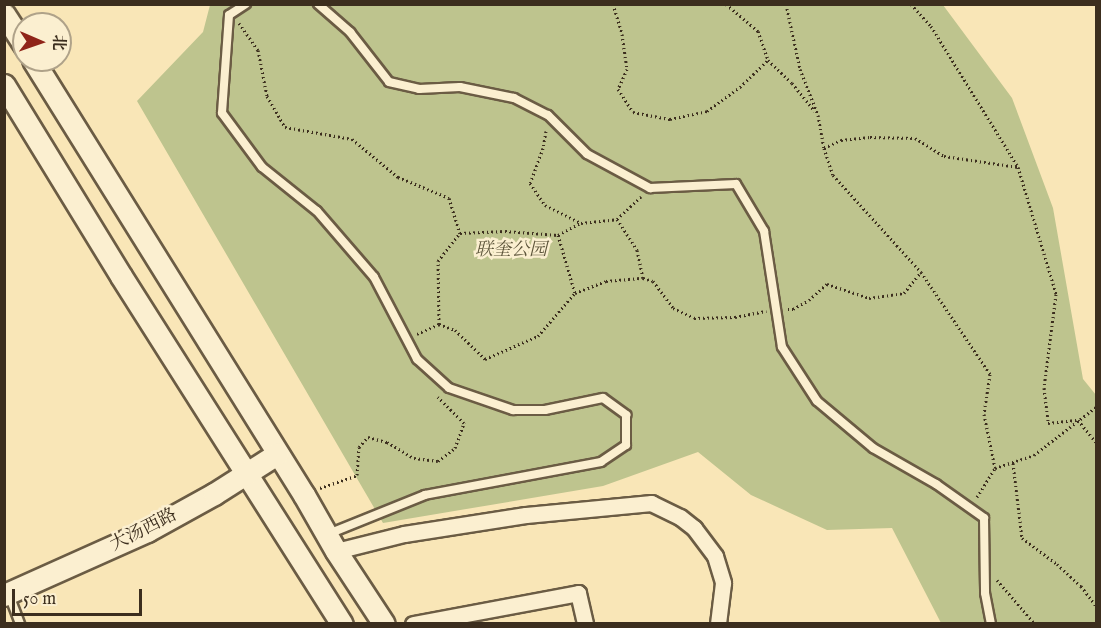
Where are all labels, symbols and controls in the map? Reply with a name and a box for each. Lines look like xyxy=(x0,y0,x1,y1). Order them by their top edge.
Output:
north arrow xyxy=(12,12,72,72)
text: 北 xyxy=(48,34,68,51)
park label: 联奎公园 xyxy=(475,240,547,262)
street label: 大汤西路 xyxy=(107,505,181,557)
scale bar xyxy=(15,577,146,615)
text: 50 m xyxy=(23,588,56,611)

